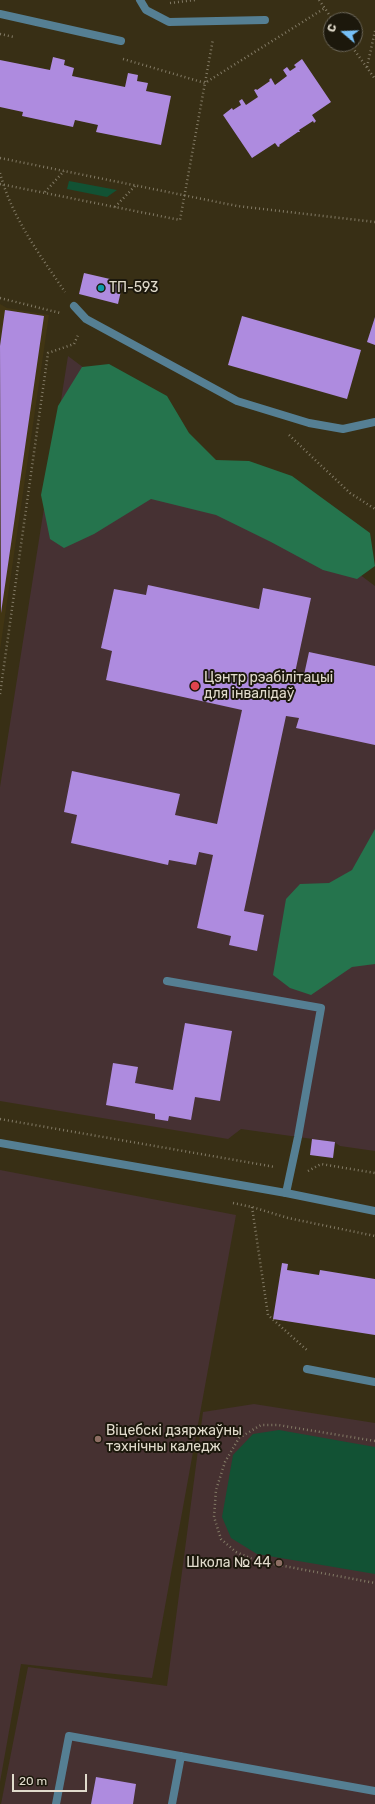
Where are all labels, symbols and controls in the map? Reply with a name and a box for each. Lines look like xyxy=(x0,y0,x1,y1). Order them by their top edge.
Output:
north arrow xyxy=(323,12,363,52)
text: С xyxy=(325,22,340,34)
place label: ТП-593 xyxy=(109,280,158,296)
marker: ТП-593 xyxy=(96,283,106,293)
place label: Цэнтр рэабілітацыі для інвалідаў xyxy=(204,670,333,702)
marker: Цэнтр рэабілітацыі для інвалідаў xyxy=(189,680,201,692)
place label: Віцебскі дзяржаўны тэхнічны каледж xyxy=(106,1423,242,1456)
marker: Віцебскі дзяржаўны тэхнічны каледж xyxy=(93,1434,103,1444)
place label: Школа № 44 xyxy=(186,1555,271,1571)
marker: Школа № 44 xyxy=(274,1558,284,1568)
scale bar xyxy=(14,1766,89,1792)
text: 20 m xyxy=(19,1774,47,1788)

